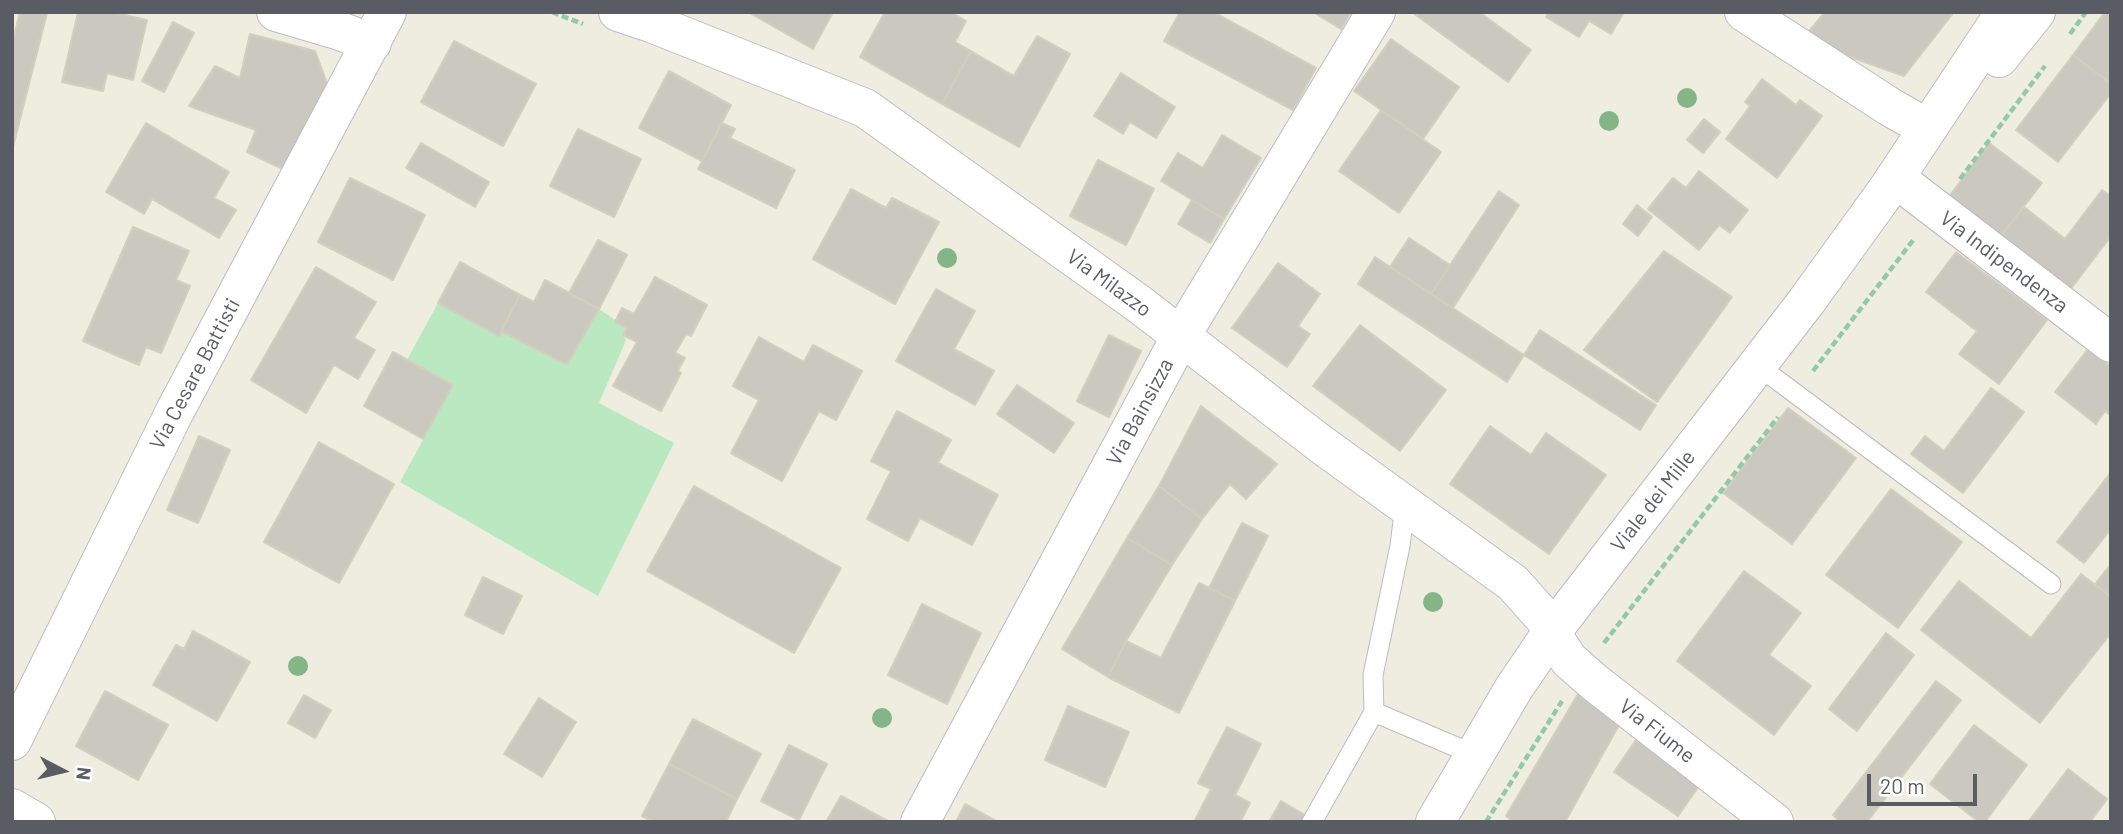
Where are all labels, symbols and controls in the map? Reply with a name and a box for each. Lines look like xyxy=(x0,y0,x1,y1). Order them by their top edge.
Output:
street label: Via Indipendenza xyxy=(1935,206,2073,318)
street label: Via Milazzo xyxy=(1062,244,1156,322)
street label: Via Cesare Battisti xyxy=(145,294,245,454)
street label: Via Bainsizza xyxy=(1101,354,1179,470)
street label: Viale dei Mille xyxy=(1605,445,1701,557)
street label: Via Fiume xyxy=(1614,693,1700,769)
north arrow xyxy=(28,736,98,806)
scale bar xyxy=(1871,760,1981,804)
text: N xyxy=(72,766,97,781)
text: 20 m xyxy=(1880,773,1925,798)

